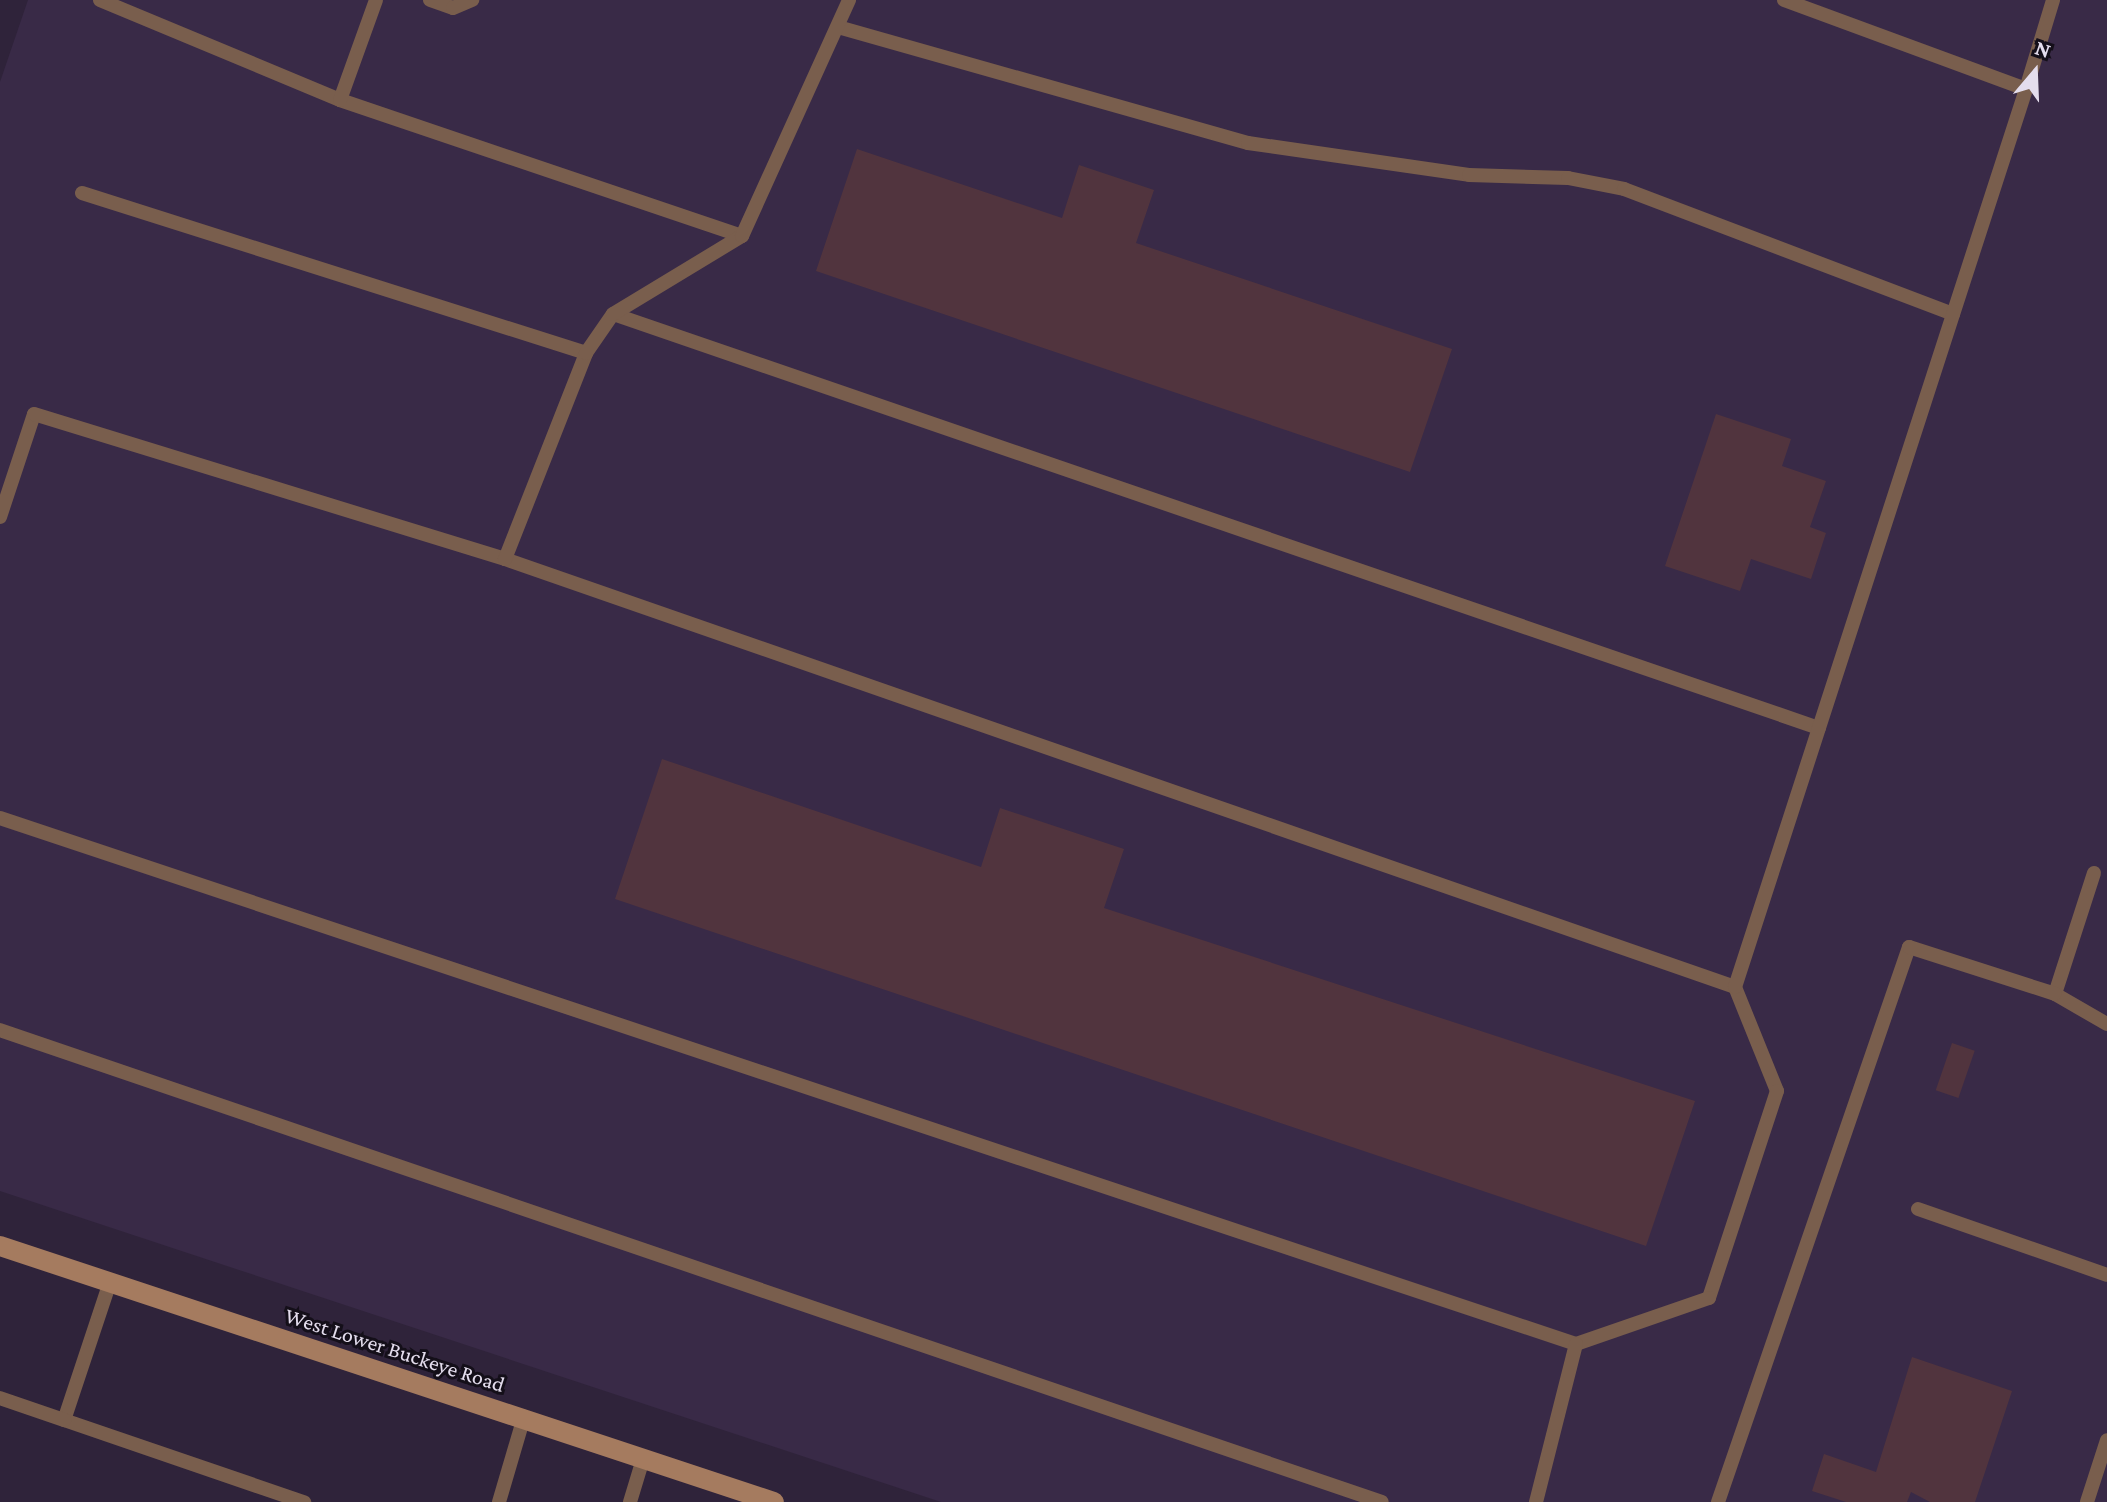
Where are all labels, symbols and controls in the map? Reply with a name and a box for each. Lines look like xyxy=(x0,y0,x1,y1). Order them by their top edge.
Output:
north arrow xyxy=(1995,32,2075,112)
text: N xyxy=(2032,35,2054,63)
street label: West Lower Buckeye Road xyxy=(282,1302,508,1398)

